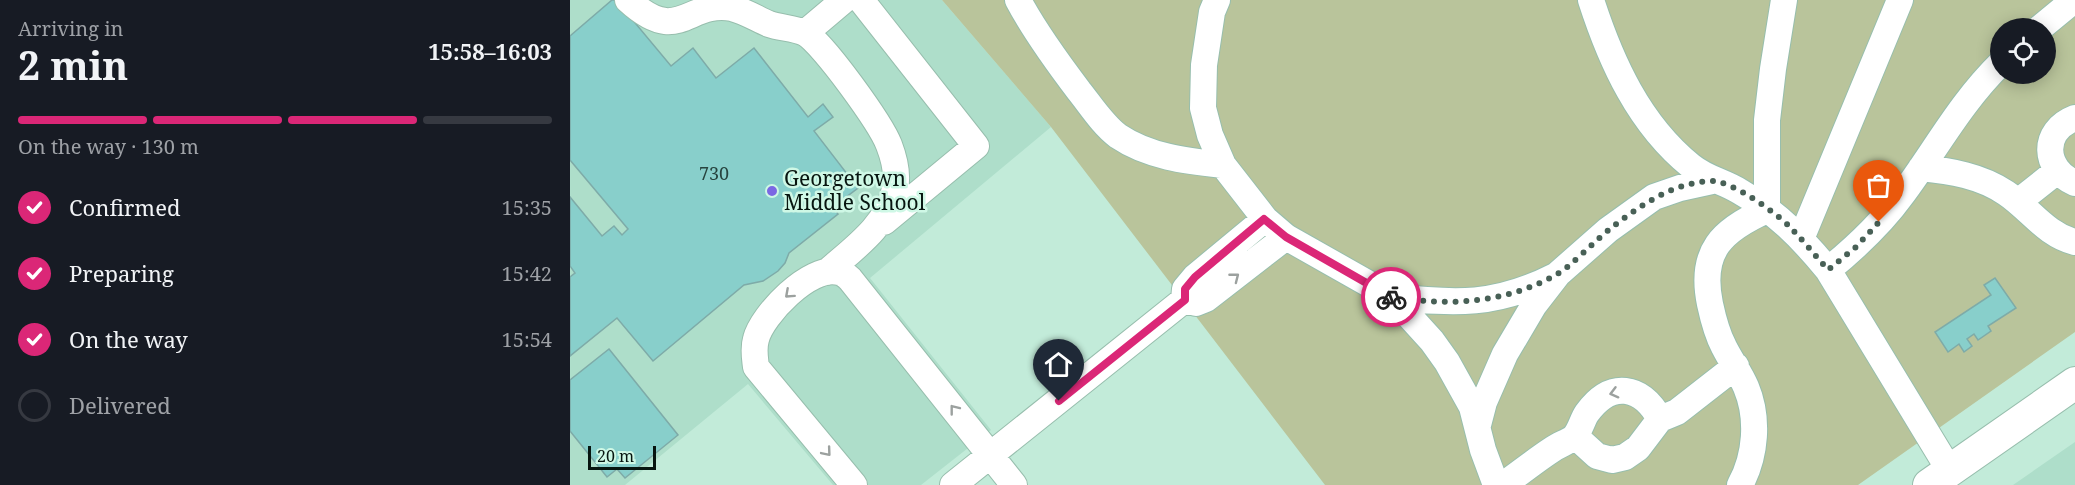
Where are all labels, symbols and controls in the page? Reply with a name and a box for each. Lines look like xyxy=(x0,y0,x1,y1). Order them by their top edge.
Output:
text: Arriving in xyxy=(18,15,123,42)
map controls xyxy=(1990,18,2056,84)
button: locate xyxy=(1990,18,2056,84)
text: 15:58–16:03 xyxy=(428,36,552,66)
text: 2 min xyxy=(18,38,128,91)
text: On the way · 130 m xyxy=(18,133,199,160)
pin xyxy=(1853,160,1904,222)
house number: 730 xyxy=(699,161,729,185)
place label: Georgetown Middle School xyxy=(784,164,926,216)
icon: bag xyxy=(1862,169,1895,202)
marker: Georgetown Middle School xyxy=(765,184,779,198)
icon: check xyxy=(18,191,51,224)
text: Confirmed xyxy=(69,192,180,222)
text: 15:35 xyxy=(502,194,552,221)
icon: check xyxy=(18,257,51,290)
text: Preparing xyxy=(69,258,174,288)
text: 15:42 xyxy=(502,260,552,287)
courier xyxy=(1361,267,1421,327)
one-way arrow xyxy=(1228,274,1239,285)
icon: bike xyxy=(1375,281,1408,314)
one-way arrow xyxy=(785,287,796,298)
icon: check xyxy=(18,323,51,356)
text: On the way xyxy=(69,324,188,354)
text: 15:54 xyxy=(502,326,552,353)
pin xyxy=(1033,339,1084,401)
icon: home xyxy=(1042,348,1075,381)
one-way arrow xyxy=(1609,386,1620,398)
text: Delivered xyxy=(69,390,171,420)
one-way arrow xyxy=(950,405,961,416)
scale bar xyxy=(588,443,656,470)
text: 20 m xyxy=(597,445,634,467)
one-way arrow xyxy=(819,445,830,456)

